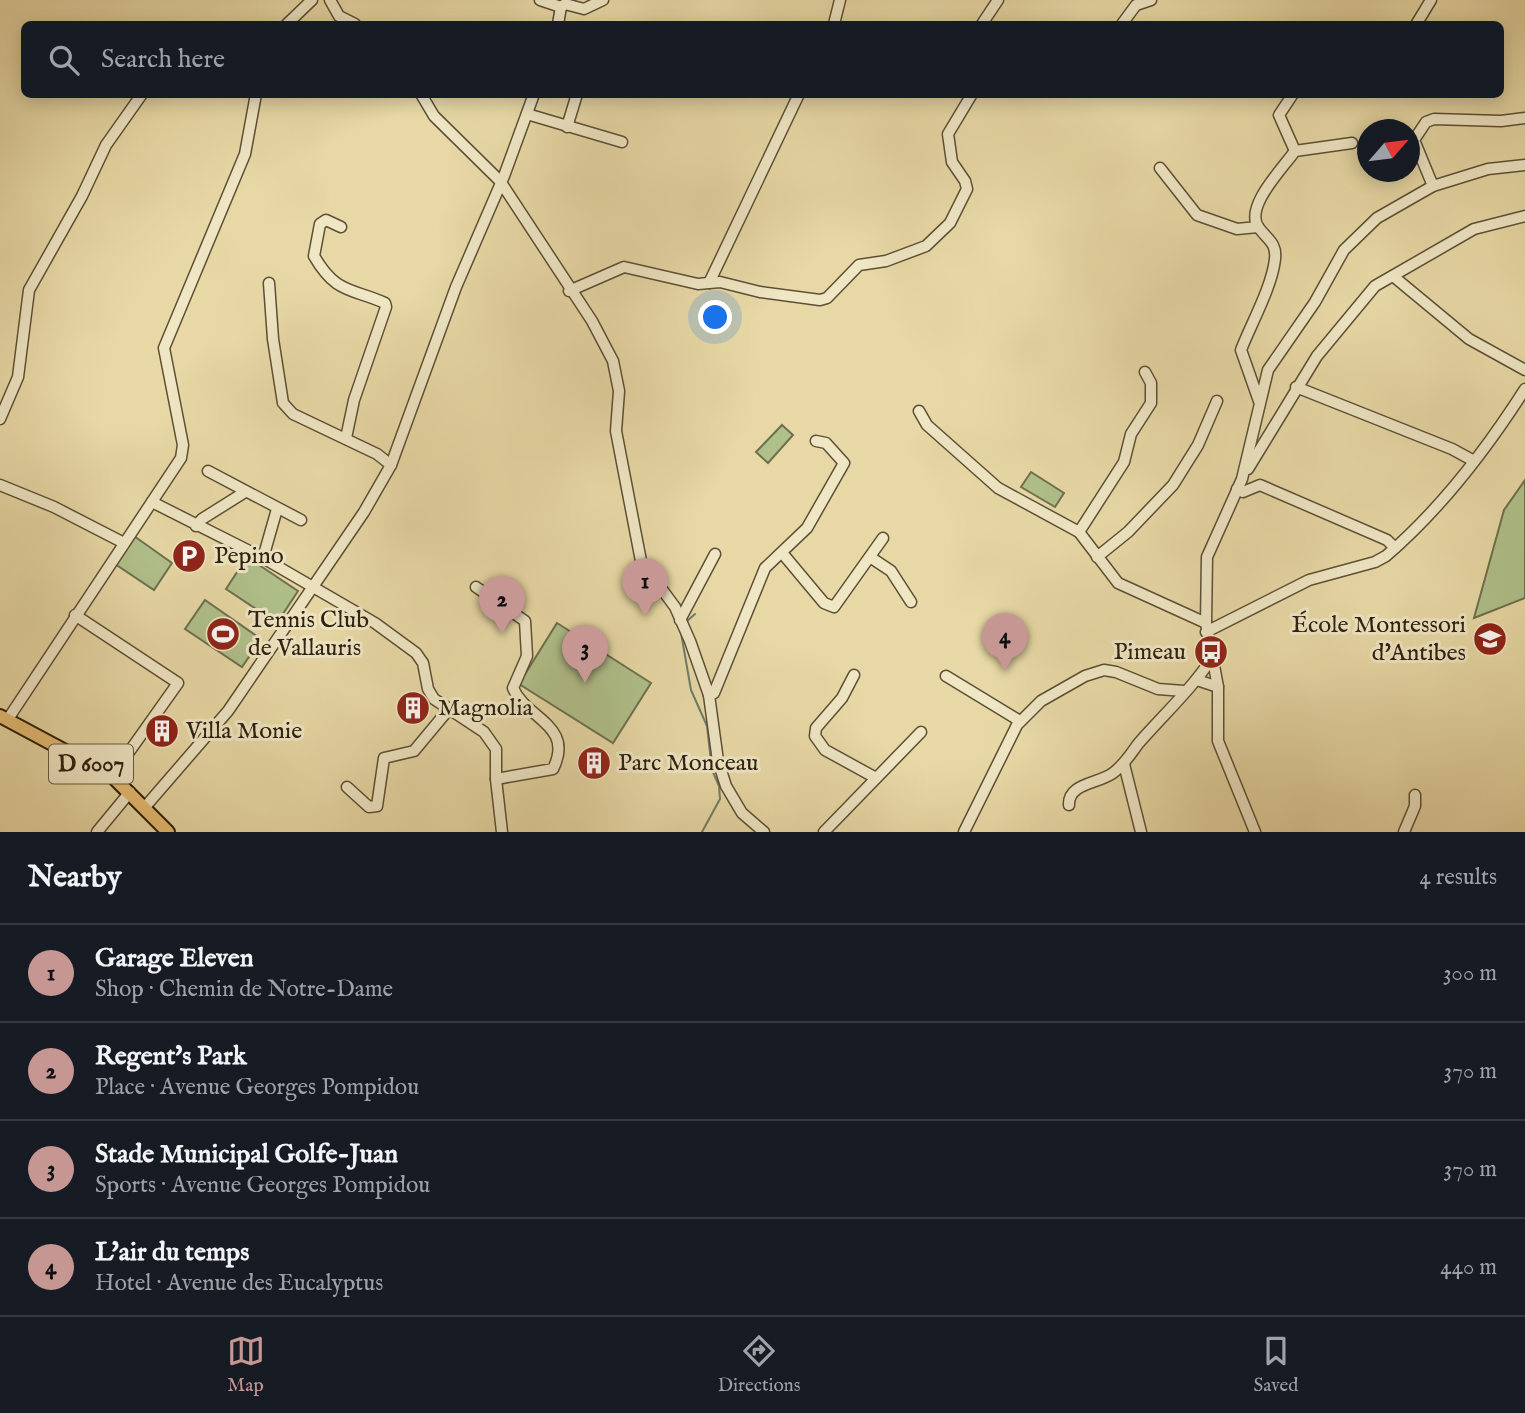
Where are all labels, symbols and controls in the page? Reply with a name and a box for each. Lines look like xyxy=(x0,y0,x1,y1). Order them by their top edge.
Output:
search box xyxy=(21,21,1504,98)
icon: search xyxy=(45,41,83,79)
text: Search here xyxy=(101,43,225,76)
north arrow xyxy=(1357,119,1420,182)
your location xyxy=(698,300,732,334)
parking icon: Pepino xyxy=(170,537,208,575)
place label: Pepino xyxy=(214,541,284,572)
pin: 1 xyxy=(622,558,668,616)
pin: 2 xyxy=(479,576,525,634)
place label: Tennis Club de Vallauris xyxy=(248,605,369,664)
place label: École Montessori d'Antibes xyxy=(1291,610,1466,669)
pin: 4 xyxy=(982,613,1028,671)
sports icon: Tennis Club de Vallauris xyxy=(204,615,242,653)
school or university icon: École Montessori d'Antibes xyxy=(1471,620,1509,658)
pin: 3 xyxy=(562,625,608,683)
bus stop icon: Pimeau xyxy=(1192,633,1230,671)
place label: Pimeau xyxy=(1113,637,1186,668)
building icon: Magnolia xyxy=(394,689,432,727)
place label: Magnolia xyxy=(438,693,534,724)
building icon: Villa Monie xyxy=(143,712,181,750)
place label: Villa Monie xyxy=(185,716,302,747)
road number: D 6007 xyxy=(49,744,133,784)
building icon: Parc Monceau xyxy=(575,744,613,782)
place label: Parc Monceau xyxy=(618,748,759,779)
text: Nearby xyxy=(28,859,121,897)
text: 4 results xyxy=(1419,863,1497,892)
text: Garage Eleven xyxy=(95,942,254,975)
text: 1 xyxy=(47,959,55,988)
text: 300 m xyxy=(1443,959,1497,988)
text: Shop · Chemin de Notre-Dame xyxy=(95,975,393,1004)
text: Regent's Park xyxy=(95,1040,247,1073)
text: 2 xyxy=(46,1057,56,1086)
text: 370 m xyxy=(1444,1057,1497,1086)
text: Place · Avenue Georges Pompidou xyxy=(95,1073,419,1102)
text: Stade Municipal Golfe-Juan xyxy=(95,1138,398,1171)
text: 3 xyxy=(47,1155,55,1184)
text: 370 m xyxy=(1444,1155,1497,1184)
text: Sports · Avenue Georges Pompidou xyxy=(95,1171,430,1200)
text: L'air du temps xyxy=(95,1236,249,1269)
text: 4 xyxy=(45,1253,57,1282)
text: 440 m xyxy=(1440,1253,1497,1282)
text: Hotel · Avenue des Eucalyptus xyxy=(95,1269,383,1298)
tab: Map xyxy=(227,1332,265,1398)
tab: Directions xyxy=(718,1332,800,1398)
tab: Saved xyxy=(1253,1332,1298,1398)

